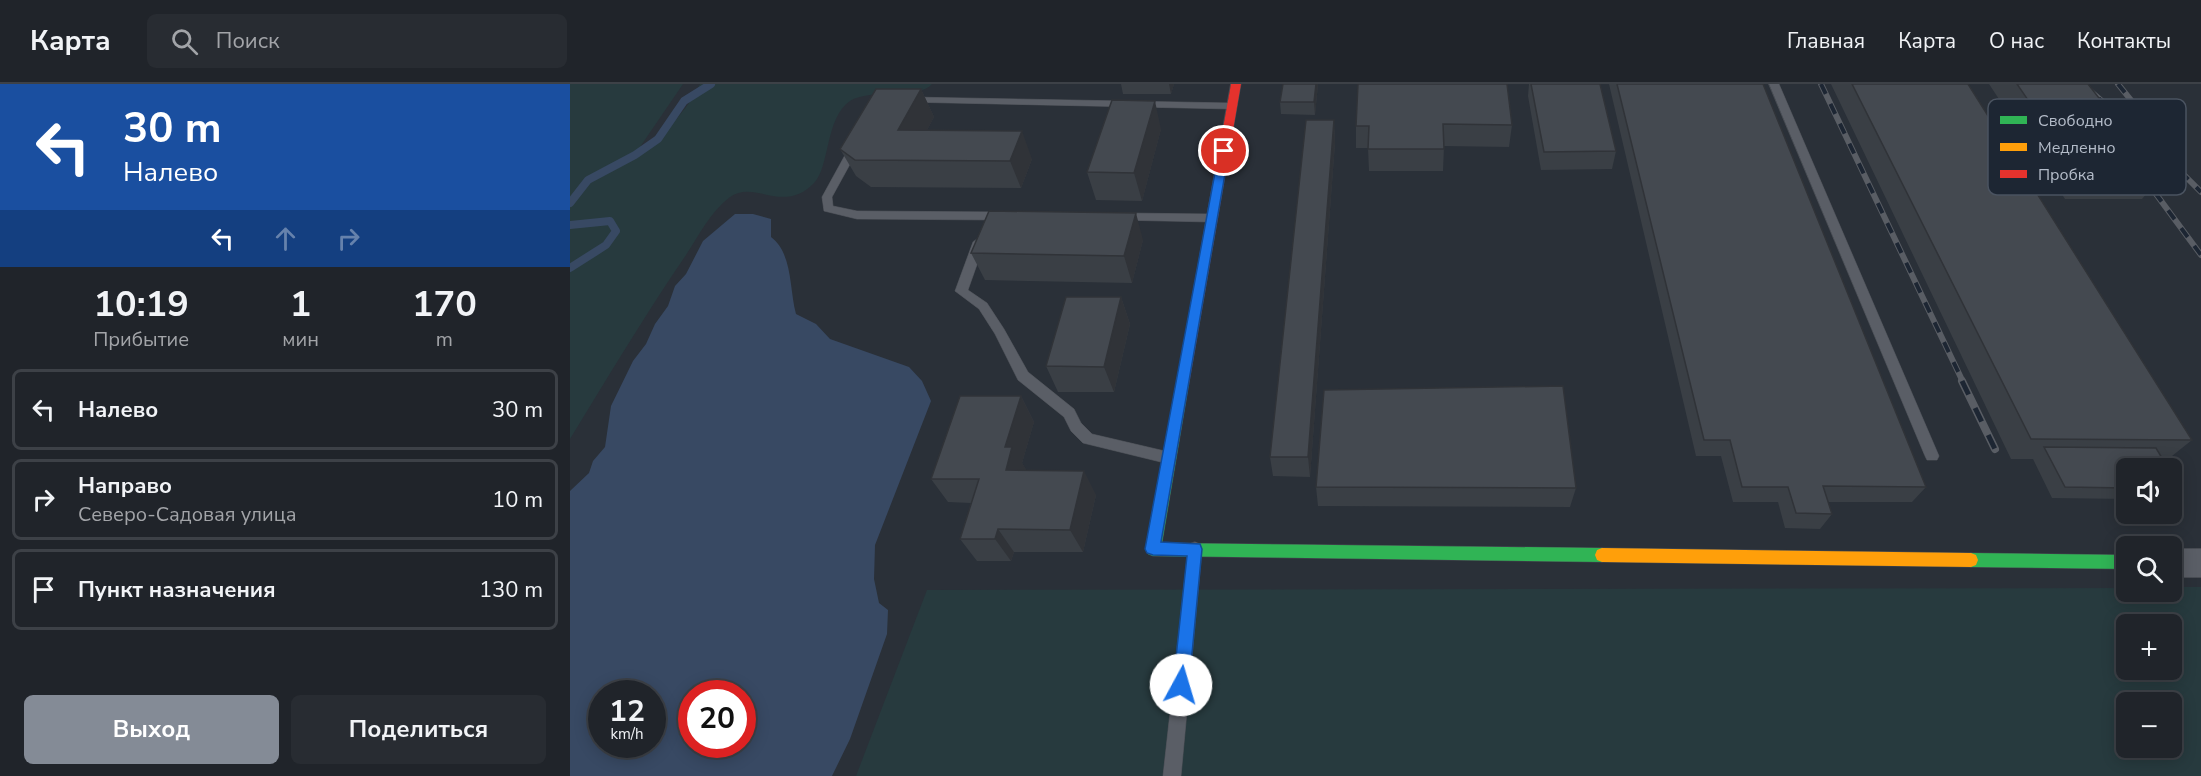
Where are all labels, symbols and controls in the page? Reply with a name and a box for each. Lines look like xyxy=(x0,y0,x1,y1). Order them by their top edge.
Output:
search box xyxy=(147,14,567,68)
text: Карта xyxy=(30,22,111,60)
icon: search xyxy=(168,25,201,58)
text: Поиск xyxy=(216,26,280,56)
text: Главная xyxy=(1787,27,1865,55)
text: Карта xyxy=(1898,27,1956,55)
text: О нас xyxy=(1989,27,2044,55)
text: Контакты xyxy=(2077,27,2171,55)
legend xyxy=(1988,99,2186,195)
text: 30 m xyxy=(123,100,222,157)
icon: left xyxy=(24,108,102,186)
text: Свободно xyxy=(2038,110,2113,132)
pin xyxy=(1198,125,1249,176)
icon: arrive xyxy=(1207,134,1240,167)
text: Медленно xyxy=(2038,137,2116,159)
text: Налево xyxy=(123,154,218,191)
text: Пробка xyxy=(2038,164,2095,186)
icon: left xyxy=(206,222,239,255)
icon: ahead xyxy=(269,222,302,255)
icon: right xyxy=(332,222,365,255)
text: 10:19 xyxy=(93,280,189,329)
text: 1 xyxy=(290,280,311,329)
text: 170 xyxy=(412,280,477,329)
text: Прибытие xyxy=(93,326,189,353)
text: мин xyxy=(282,326,319,353)
text: m xyxy=(436,326,453,353)
icon: left xyxy=(27,393,60,426)
text: Налево xyxy=(78,395,158,425)
text: 30 m xyxy=(492,395,543,425)
map controls xyxy=(2116,458,2182,758)
button: sound xyxy=(2116,458,2182,524)
text: Направо xyxy=(78,471,172,501)
icon: right xyxy=(27,483,60,516)
text: 10 m xyxy=(492,485,543,515)
text: Северо-Садовая улица xyxy=(78,501,296,528)
button: search xyxy=(2116,536,2182,602)
icon: arrive xyxy=(27,573,60,606)
text: Пункт назначения xyxy=(78,575,276,605)
text: 130 m xyxy=(479,575,543,605)
button: + xyxy=(2116,614,2182,680)
position arrow xyxy=(1149,653,1213,717)
speed limit sign: 20 xyxy=(678,680,756,758)
text: 12 xyxy=(609,691,645,732)
button: − xyxy=(2116,692,2182,758)
button: Выход xyxy=(24,695,279,764)
button: Поделиться xyxy=(291,695,546,764)
text: km/h xyxy=(610,724,644,744)

